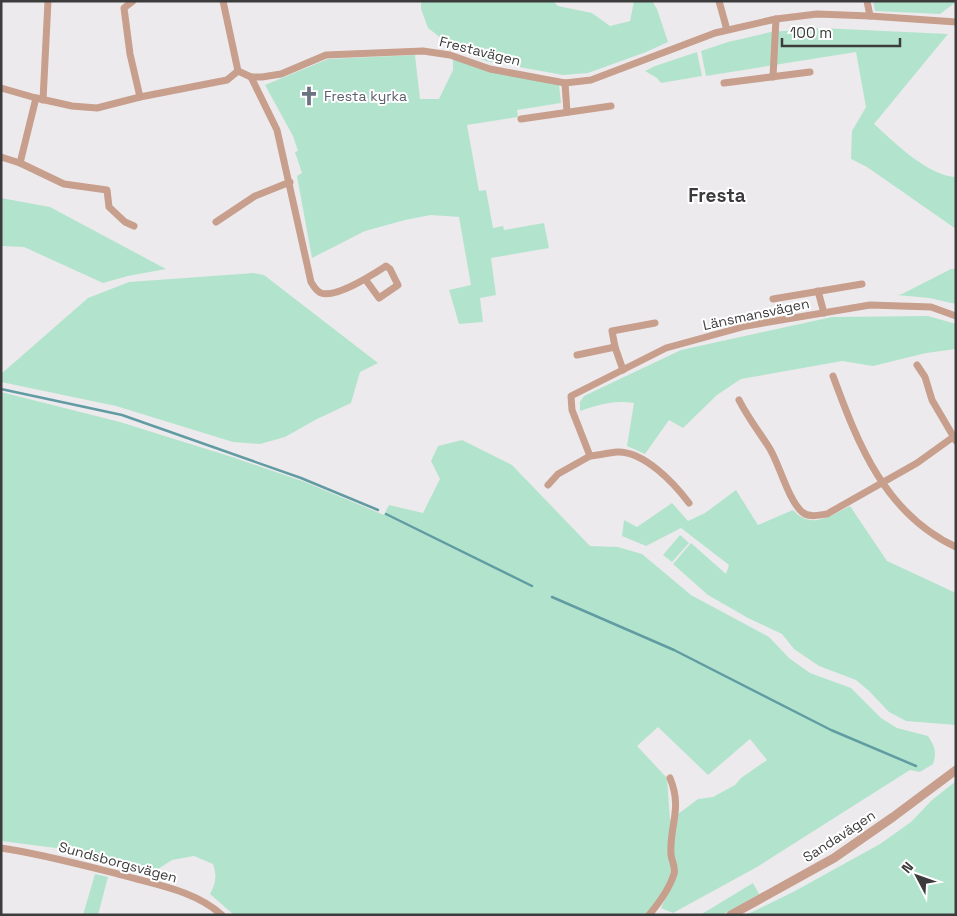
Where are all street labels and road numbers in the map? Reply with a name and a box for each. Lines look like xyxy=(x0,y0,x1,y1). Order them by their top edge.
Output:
street label: Frestavägen xyxy=(437,32,523,70)
street label: Länsmansvägen xyxy=(701,294,811,334)
street label: Sandavägen xyxy=(799,806,879,866)
street label: Sundsborgsvägen xyxy=(57,838,179,886)

